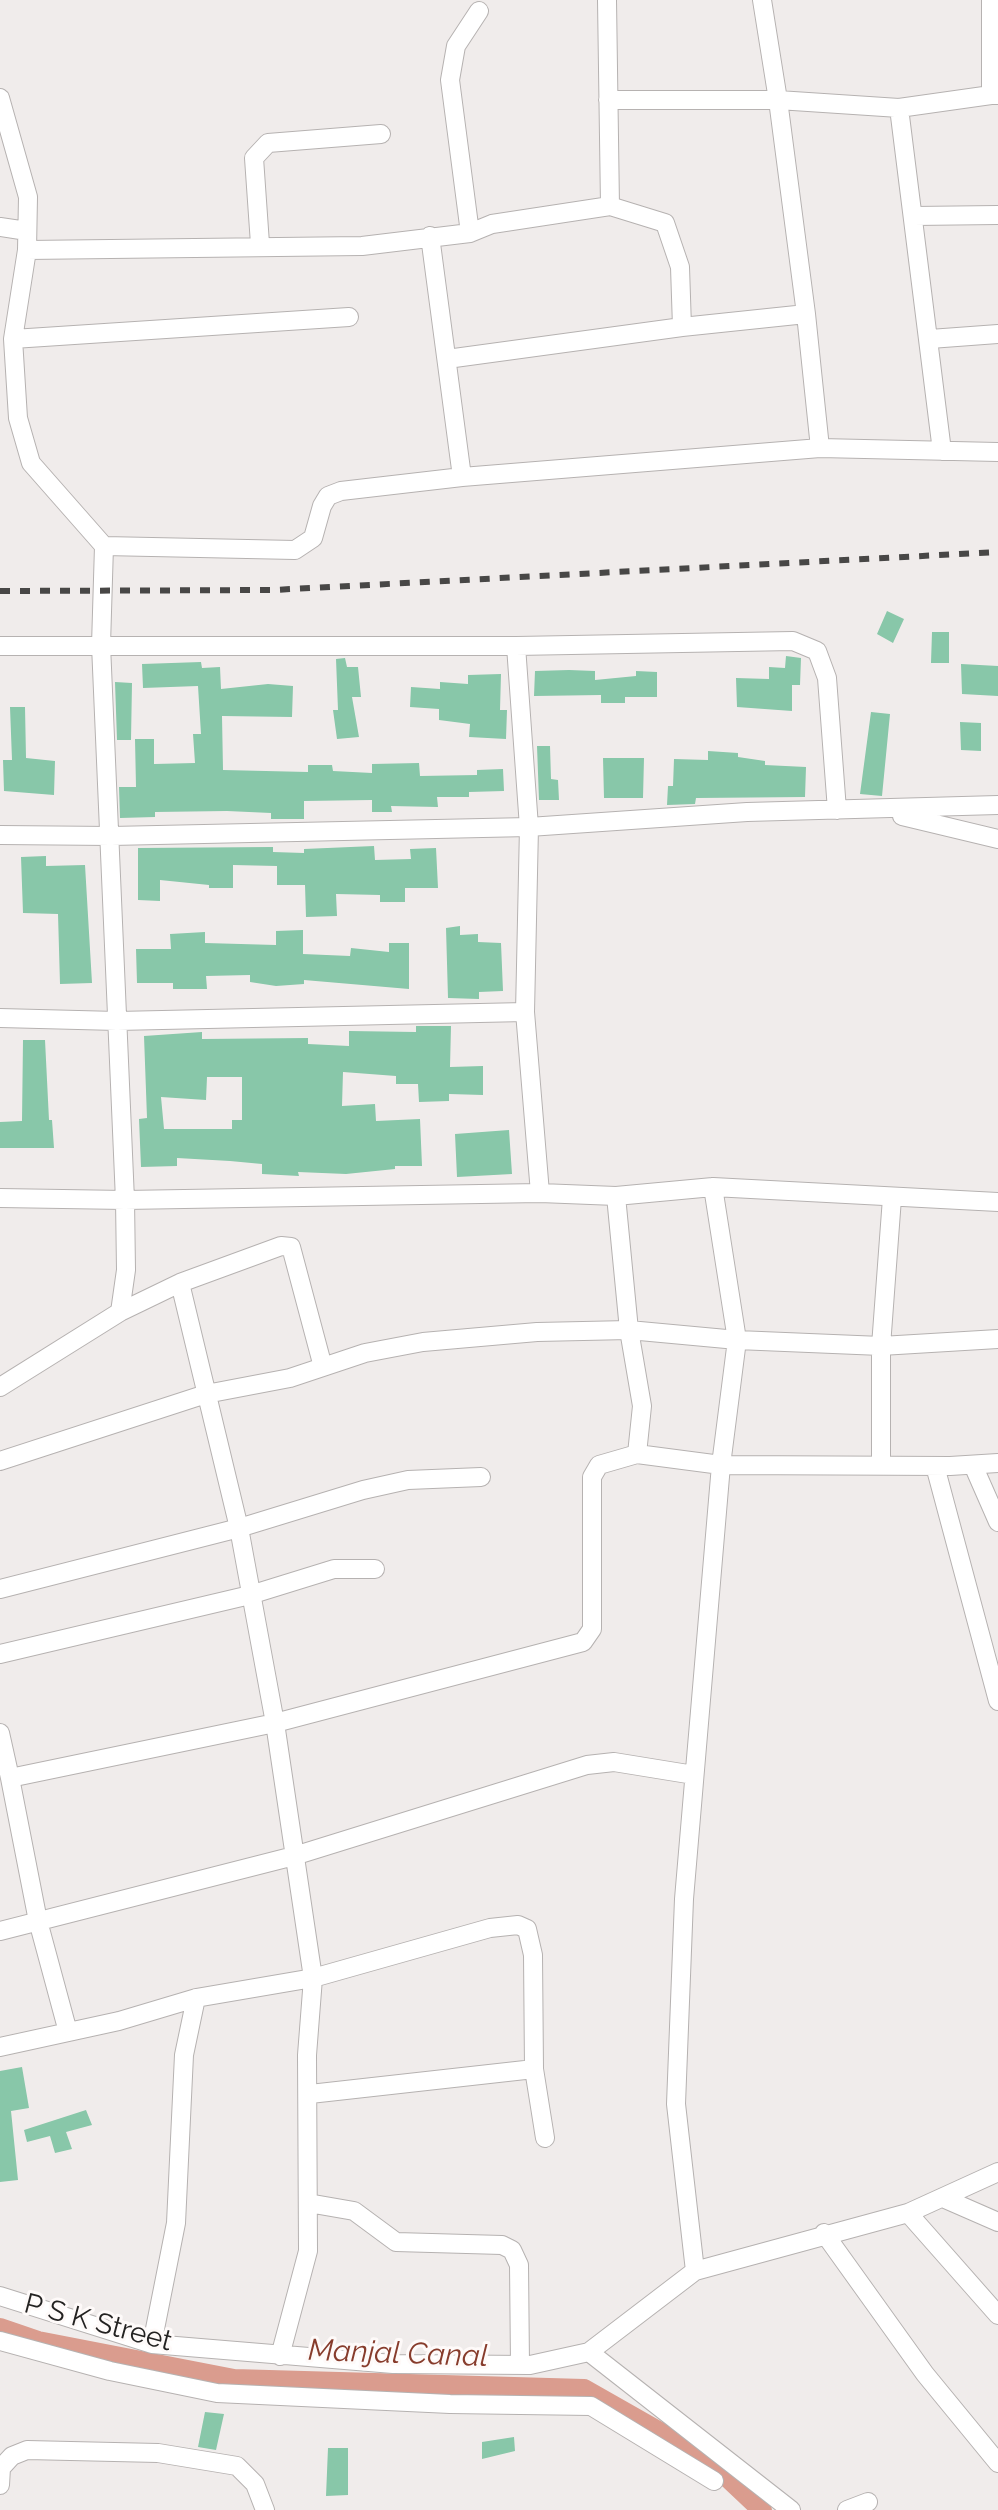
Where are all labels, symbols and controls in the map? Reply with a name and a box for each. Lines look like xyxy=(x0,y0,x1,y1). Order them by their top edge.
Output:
street label: P S K Street xyxy=(21,2287,175,2359)
water label: Manjal Canal xyxy=(308,2333,488,2375)

